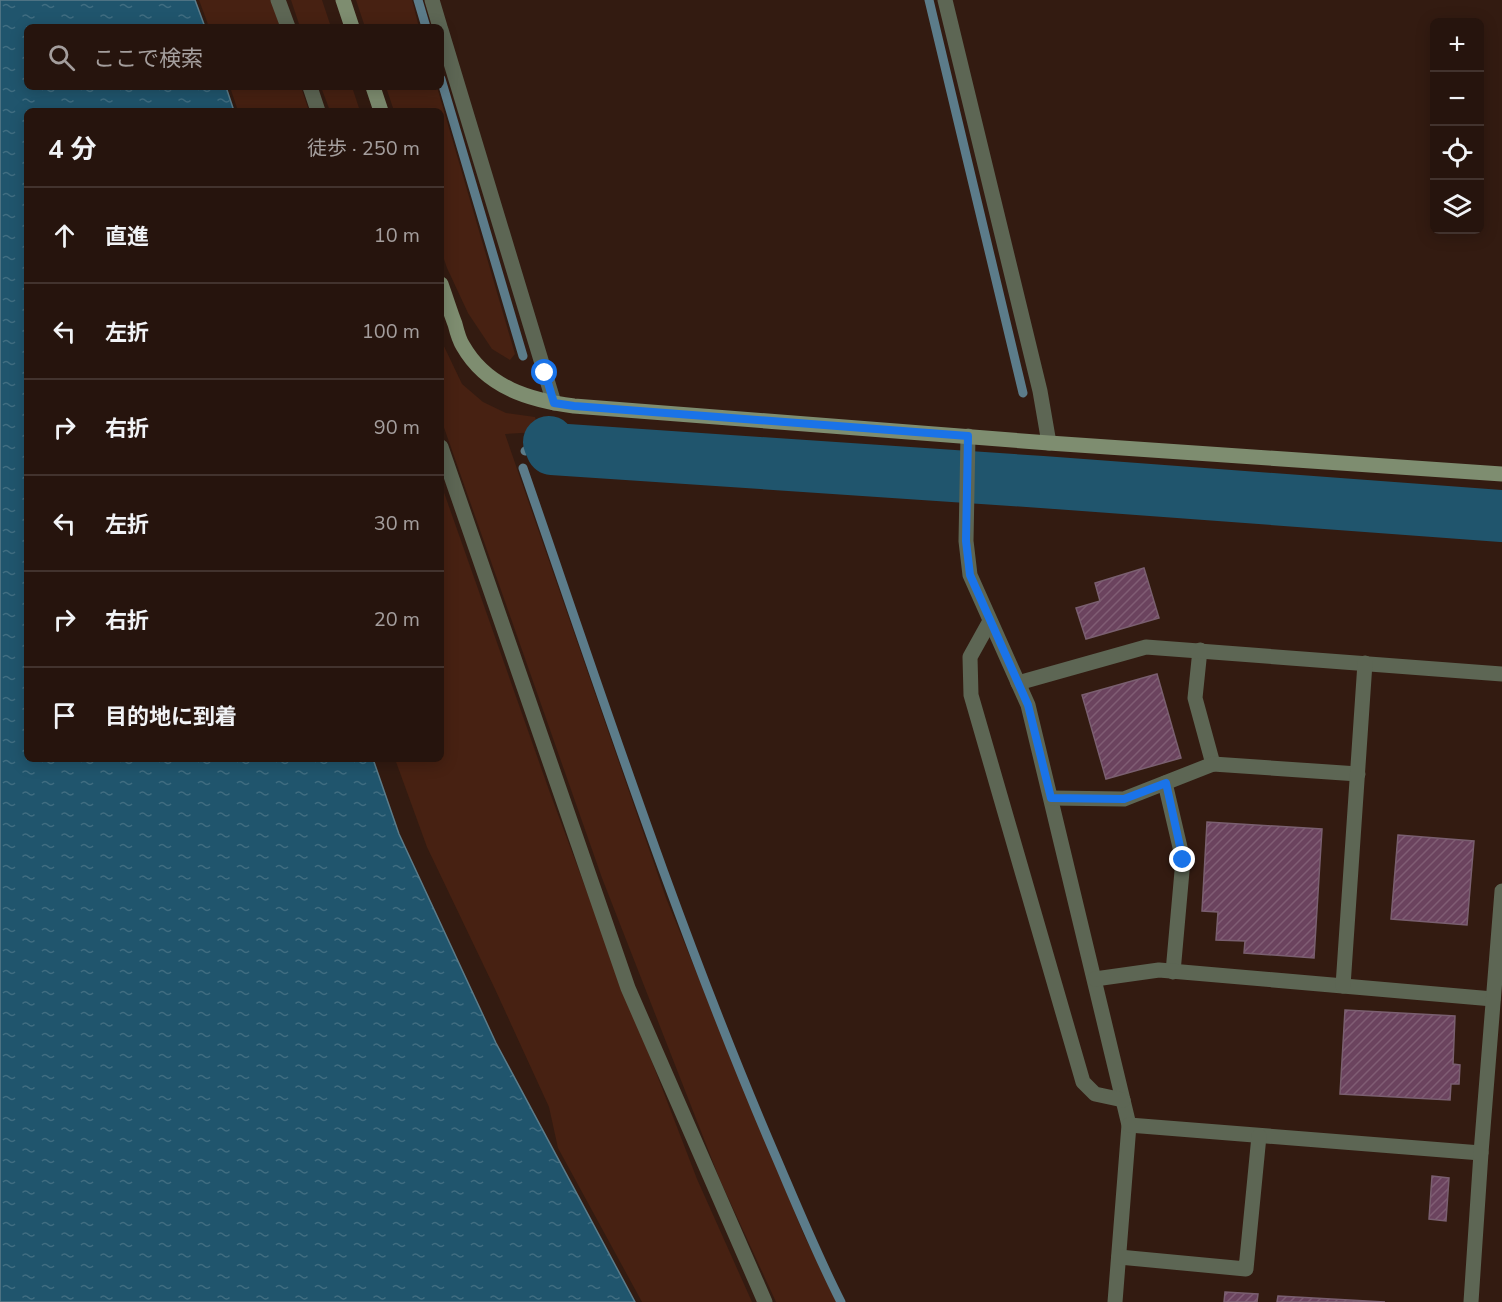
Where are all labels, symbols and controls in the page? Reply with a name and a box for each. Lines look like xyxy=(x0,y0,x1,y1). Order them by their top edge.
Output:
map controls xyxy=(1430,18,1484,234)
button: + xyxy=(1430,18,1484,72)
search box xyxy=(24,24,444,90)
icon: search xyxy=(45,41,78,74)
text: ここで検索 xyxy=(93,44,203,74)
button: − xyxy=(1430,72,1484,126)
button: locate xyxy=(1430,126,1484,180)
text: 4 分 xyxy=(48,132,97,167)
text: 徒歩 · 250 m xyxy=(307,135,420,162)
button: layers xyxy=(1430,180,1484,234)
icon: ahead xyxy=(48,219,81,252)
text: 直進 xyxy=(105,222,149,252)
text: 10 m xyxy=(374,222,420,249)
icon: left xyxy=(48,315,81,348)
text: 左折 xyxy=(105,318,149,348)
text: 100 m xyxy=(362,318,420,345)
route start xyxy=(531,359,557,385)
icon: right xyxy=(48,411,81,444)
text: 右折 xyxy=(105,414,149,444)
text: 90 m xyxy=(374,414,420,441)
icon: left xyxy=(48,507,81,540)
text: 左折 xyxy=(105,510,149,540)
text: 30 m xyxy=(374,510,420,537)
icon: right xyxy=(48,603,81,636)
text: 右折 xyxy=(105,606,149,636)
text: 20 m xyxy=(374,606,420,633)
icon: arrive xyxy=(48,699,81,732)
text: 目的地に到着 xyxy=(105,702,237,732)
route end xyxy=(1169,846,1195,872)

